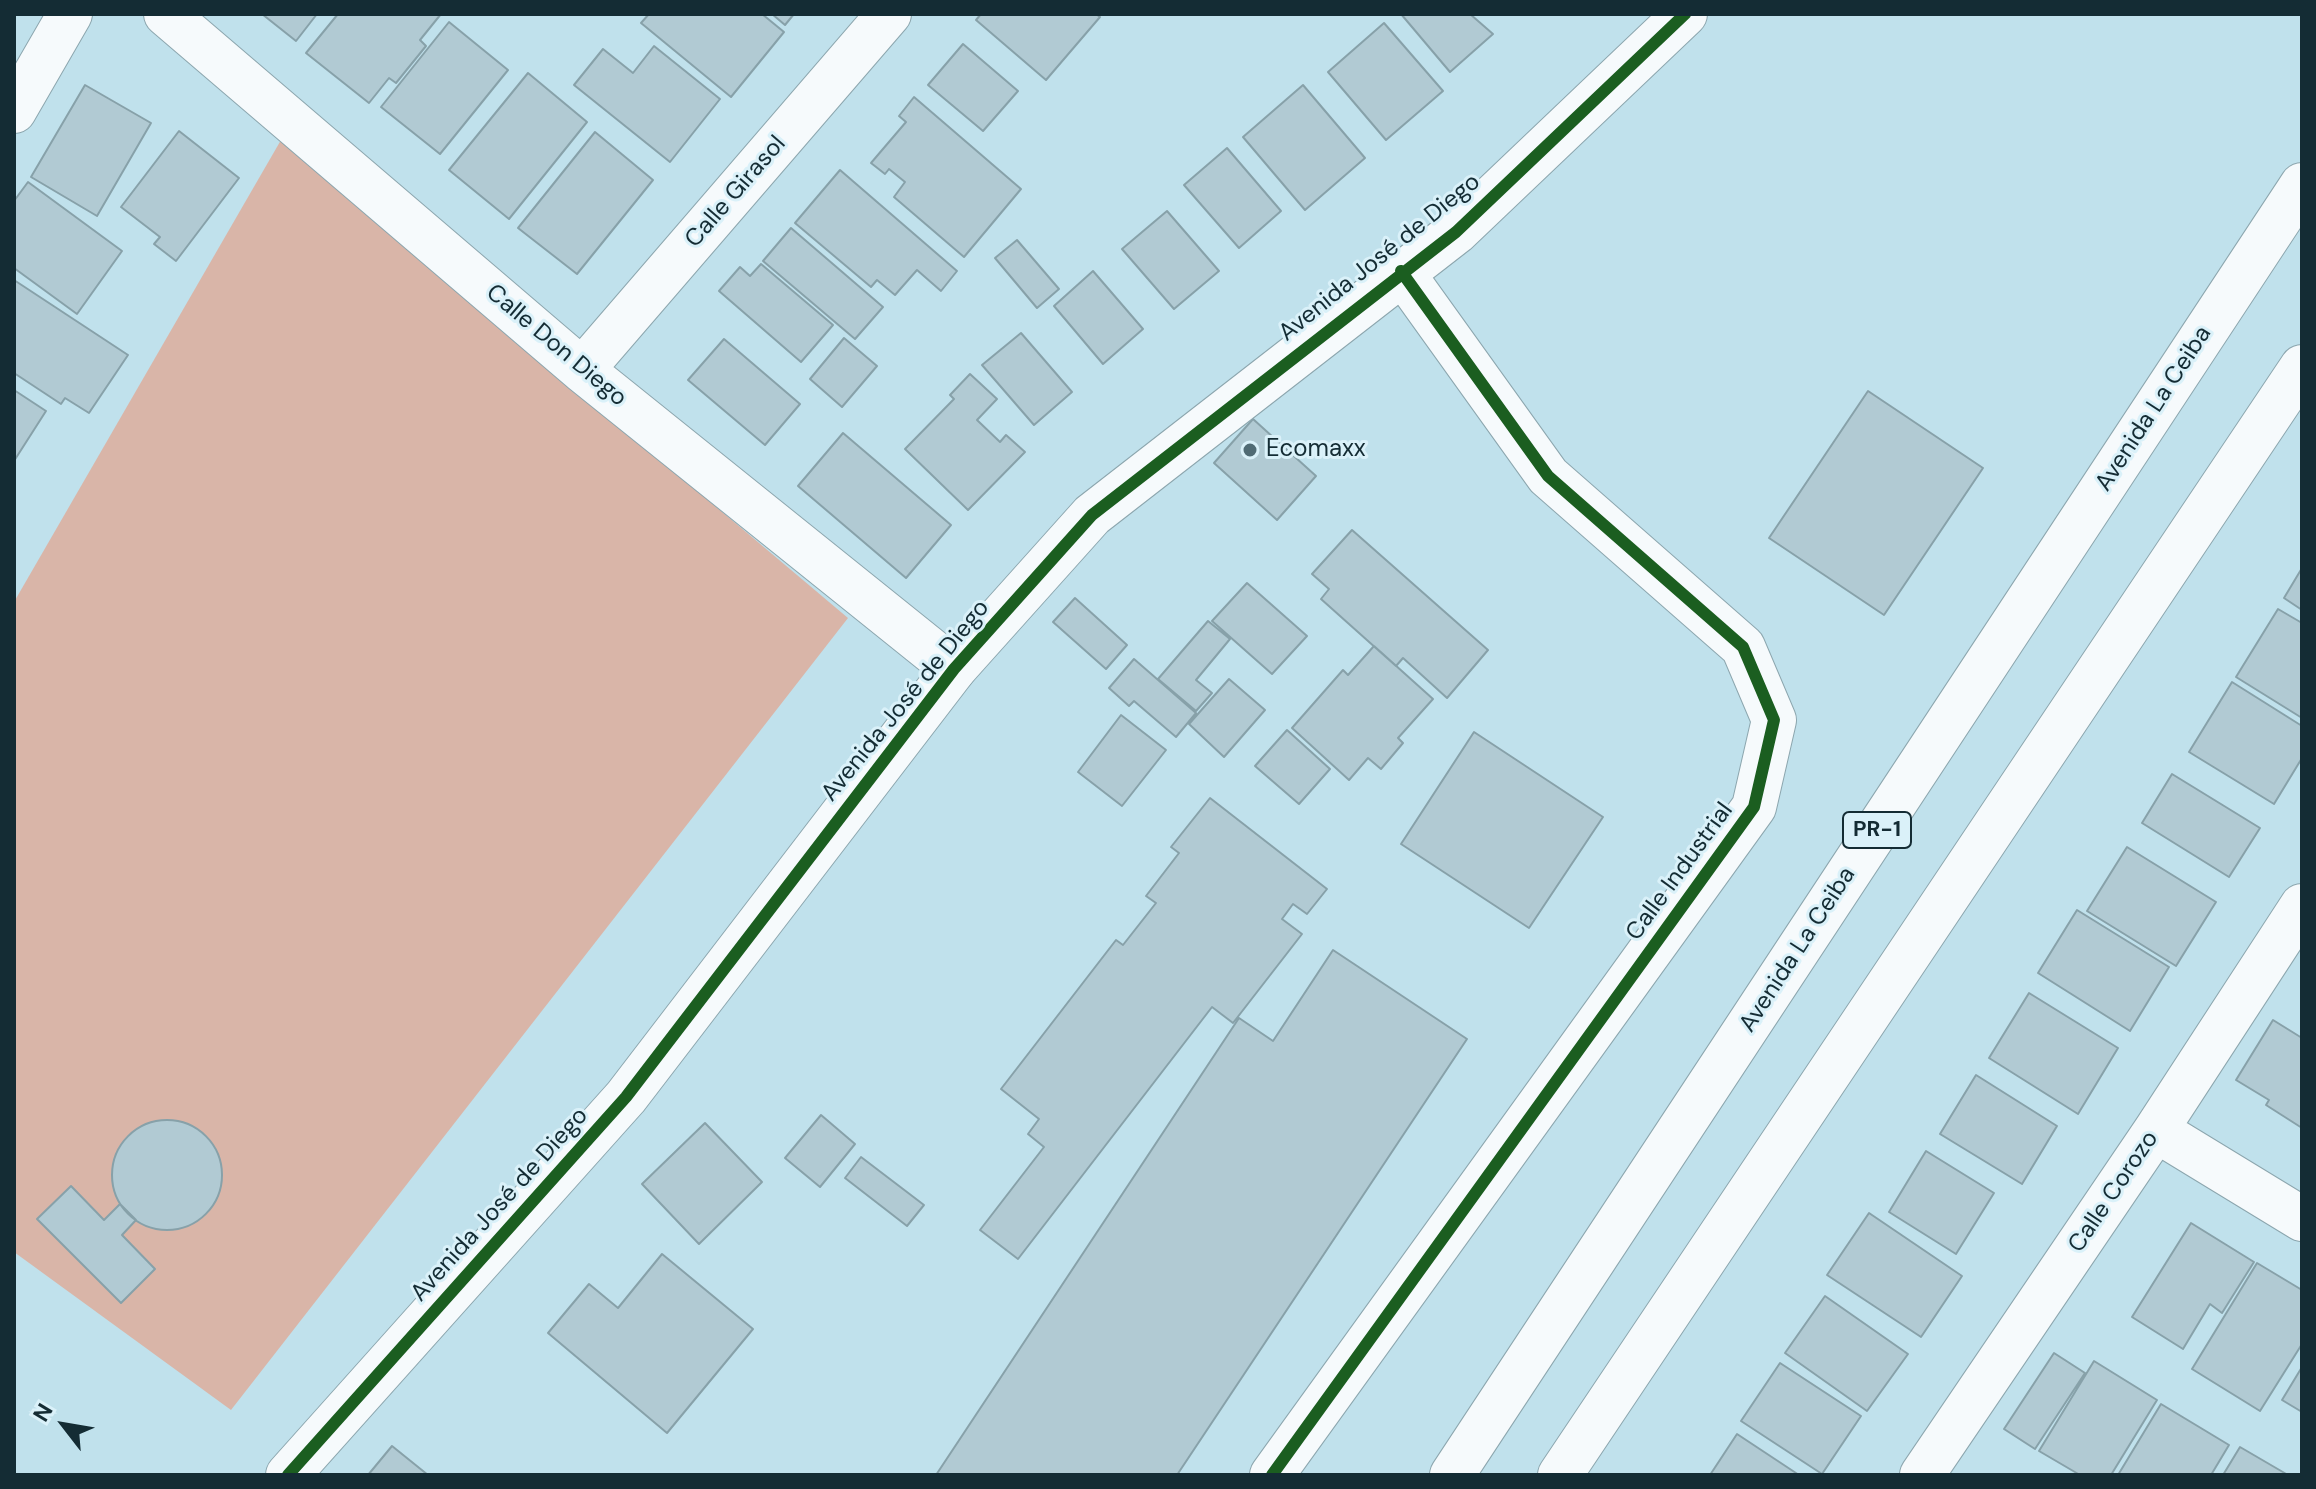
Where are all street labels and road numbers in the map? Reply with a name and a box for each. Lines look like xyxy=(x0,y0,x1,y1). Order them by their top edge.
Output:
street label: Calle Girasol xyxy=(680,130,792,254)
street label: Avenida José de Diego xyxy=(1273,168,1487,348)
street label: Calle Don Diego xyxy=(480,279,632,413)
street label: Avenida La Ceiba xyxy=(2090,321,2218,497)
street label: Avenida José de Diego xyxy=(816,594,996,808)
street label: Calle Industrial xyxy=(1620,798,1740,946)
road number: PR-1 xyxy=(1843,812,1911,848)
street label: Avenida La Ceiba xyxy=(1734,862,1862,1038)
street label: Avenida José de Diego xyxy=(405,1102,595,1308)
street label: Calle Corozo xyxy=(2063,1126,2165,1258)

